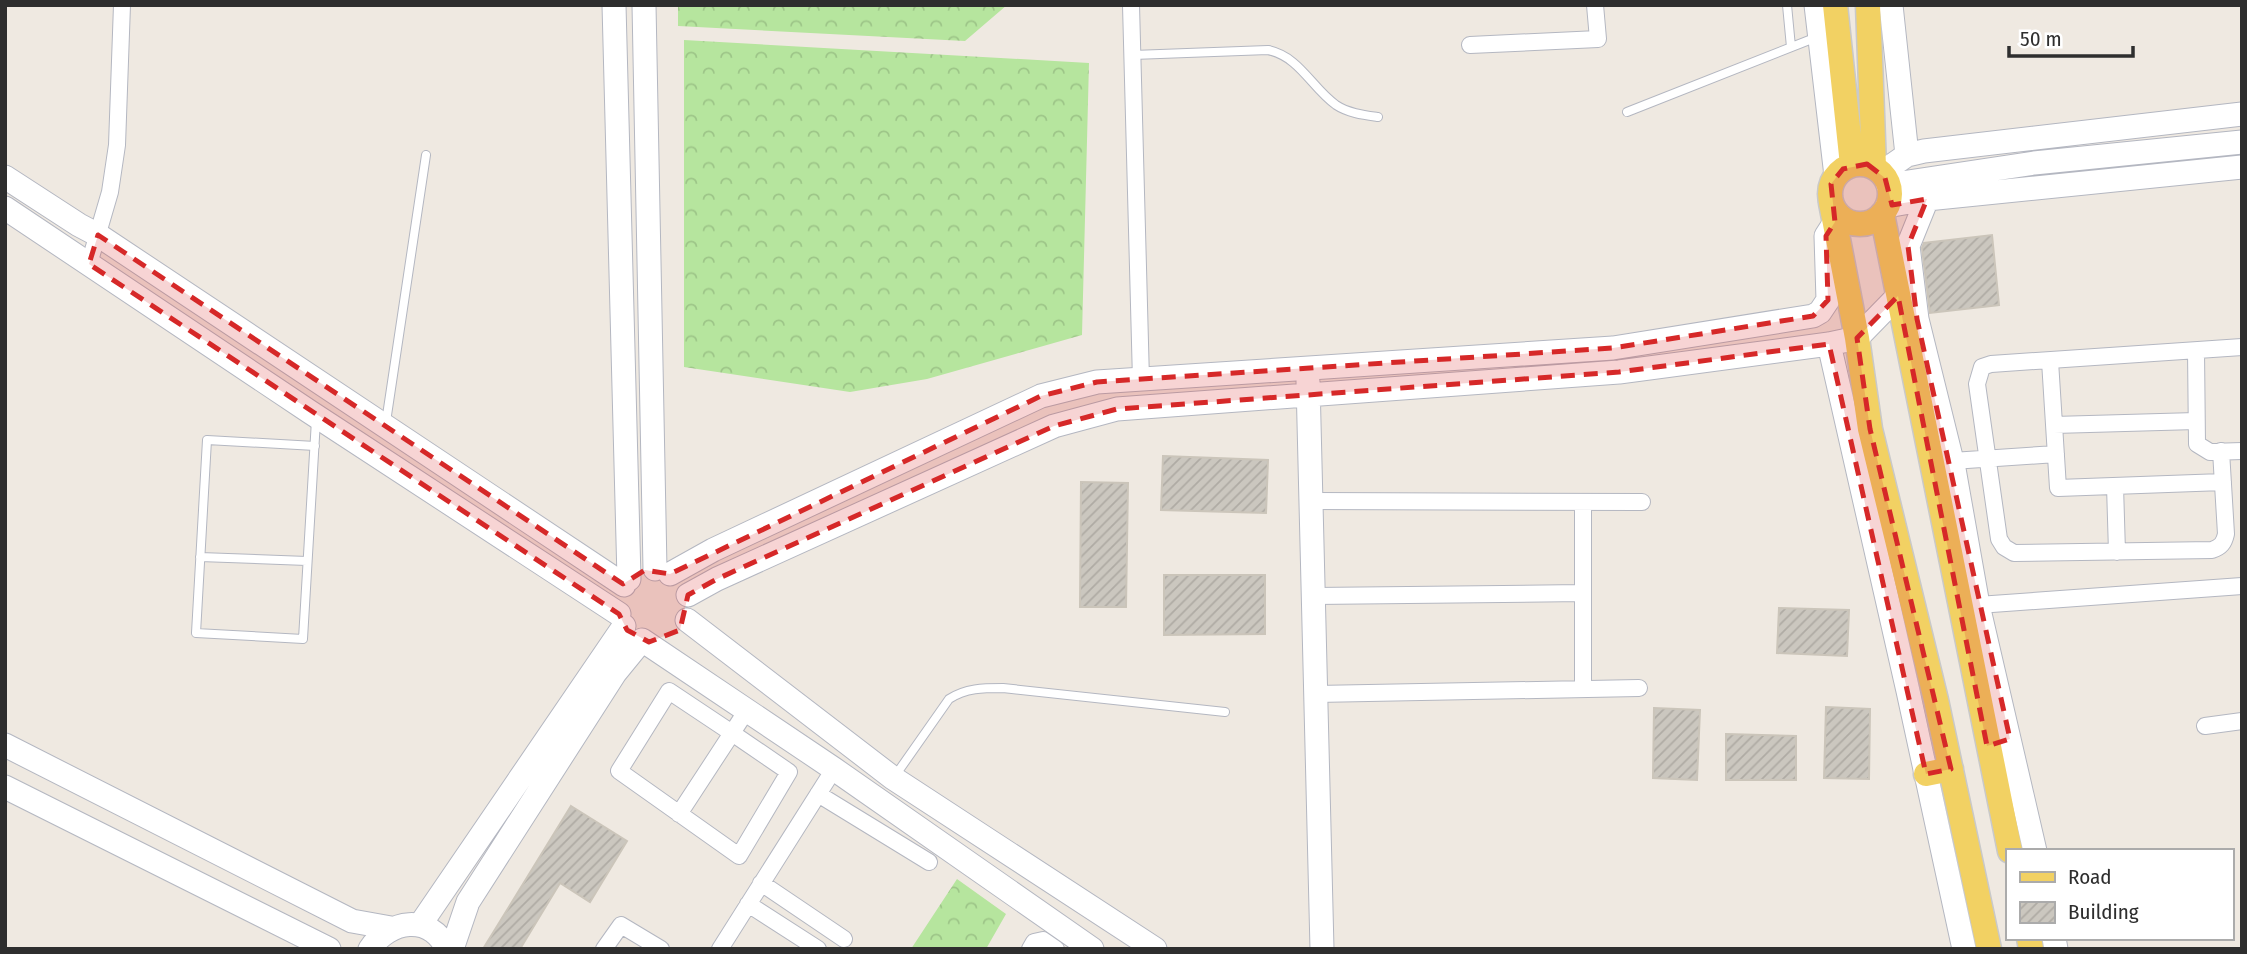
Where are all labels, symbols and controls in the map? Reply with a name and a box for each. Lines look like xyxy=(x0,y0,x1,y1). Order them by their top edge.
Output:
scale bar xyxy=(2009,14,2133,58)
text: 50 m xyxy=(2020,26,2062,52)
legend xyxy=(2006,849,2233,940)
text: Road xyxy=(2068,864,2112,890)
text: Building xyxy=(2068,899,2139,925)

